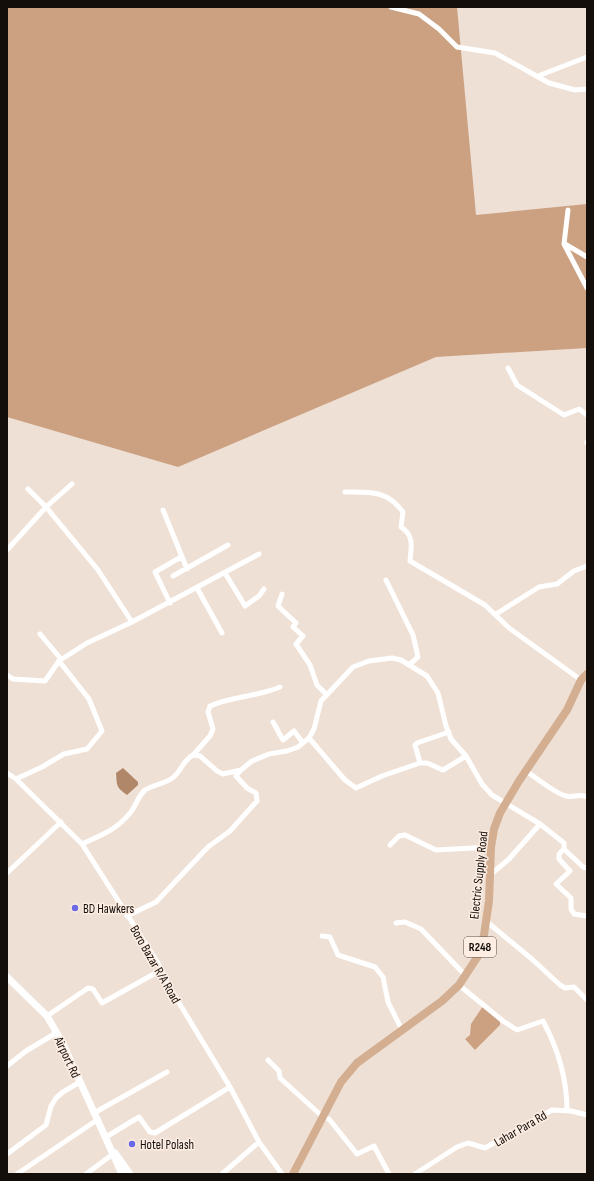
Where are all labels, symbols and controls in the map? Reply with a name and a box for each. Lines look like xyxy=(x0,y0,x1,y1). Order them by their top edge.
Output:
street label: Electric Supply Road xyxy=(466,830,492,920)
place label: BD Hawkers xyxy=(83,901,135,917)
marker: BD Hawkers xyxy=(70,903,80,913)
street label: Boro Bazar R/A Road xyxy=(126,923,184,1006)
road number: R248 xyxy=(464,937,496,957)
street label: Airport Rd xyxy=(50,1033,84,1081)
street label: Lahar Para Rd xyxy=(491,1107,550,1150)
place label: Hotel Polash xyxy=(140,1137,194,1153)
marker: Hotel Polash xyxy=(127,1139,137,1149)

